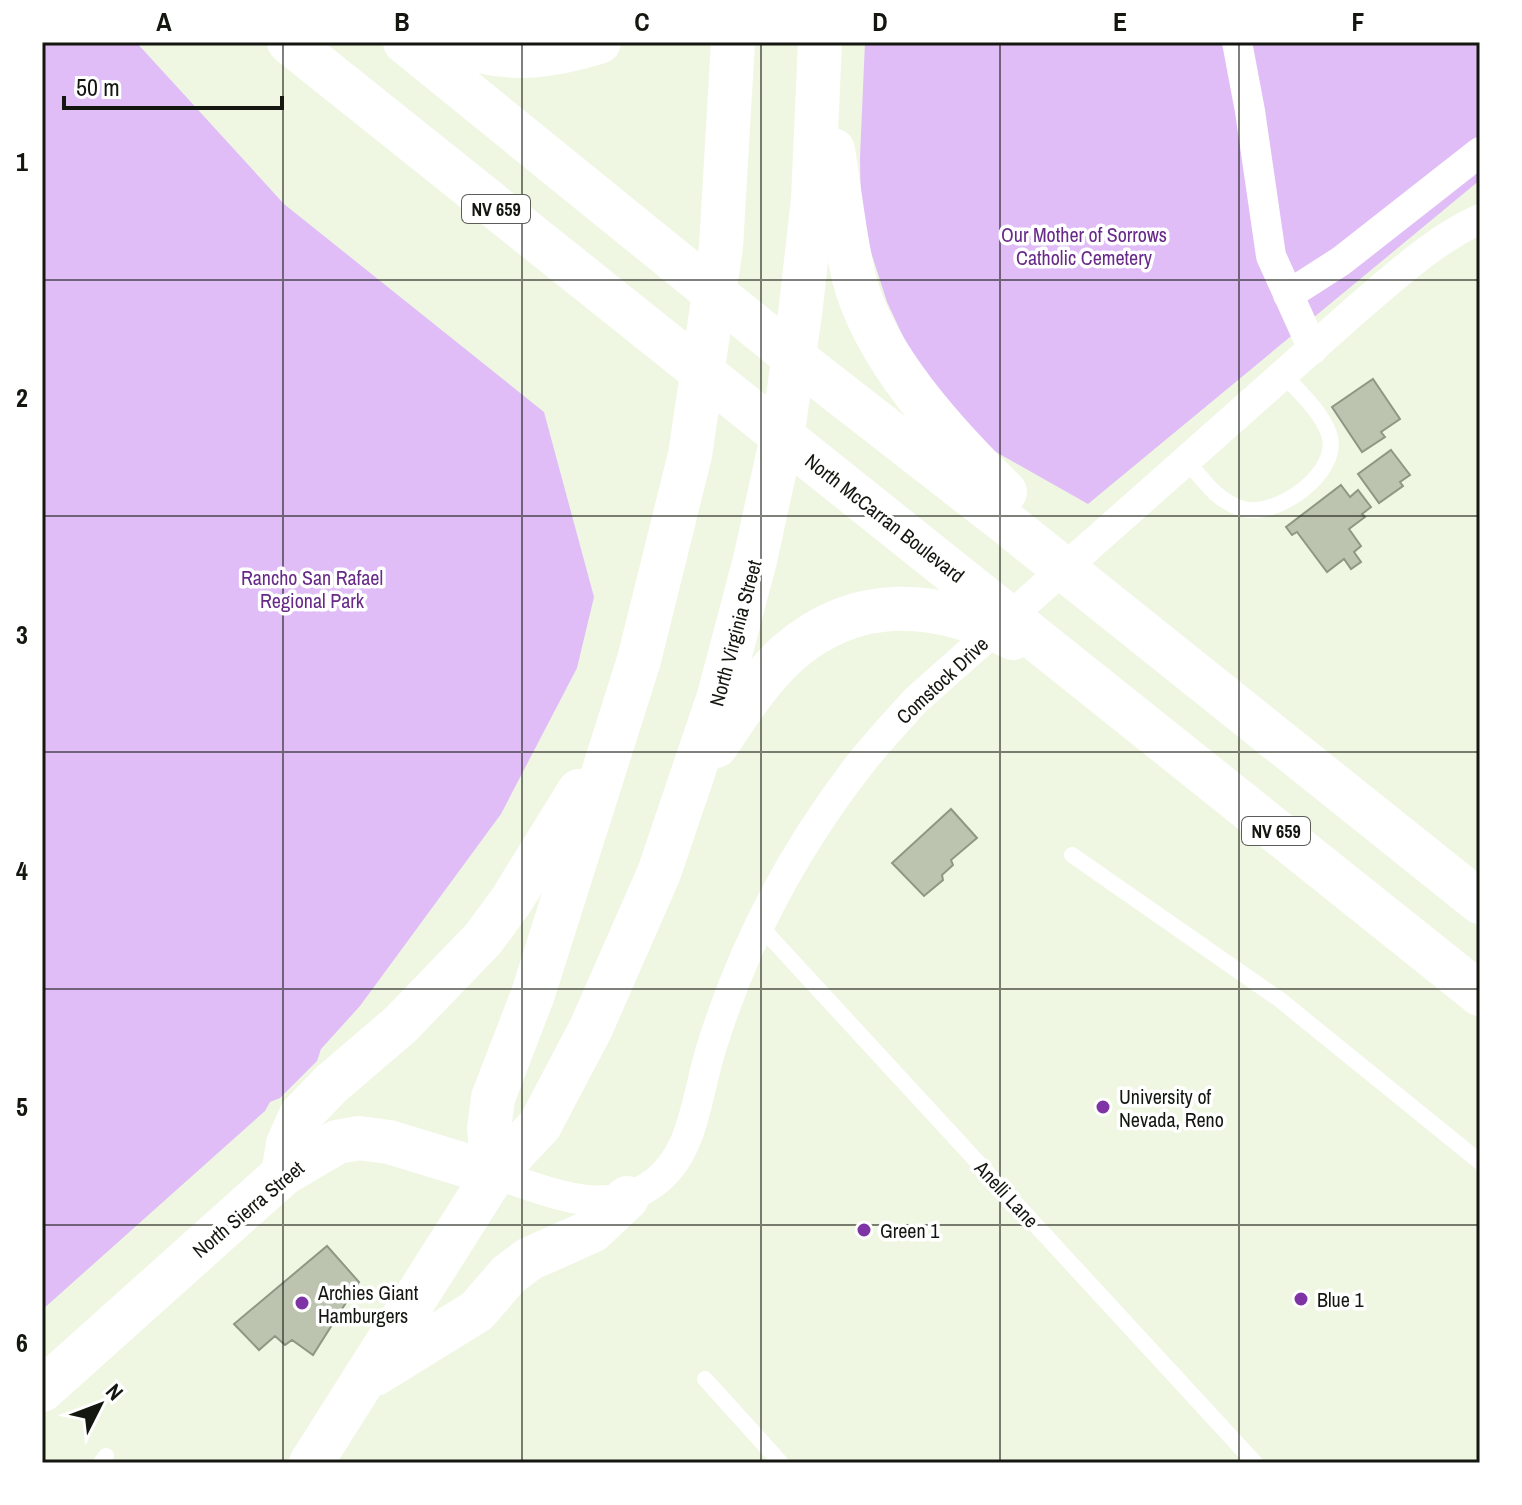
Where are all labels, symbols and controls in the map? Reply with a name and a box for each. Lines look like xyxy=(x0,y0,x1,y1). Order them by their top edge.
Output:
text: A xyxy=(156,4,172,39)
text: B xyxy=(394,4,410,39)
text: C xyxy=(634,4,650,39)
text: D xyxy=(872,4,888,39)
text: E xyxy=(1113,4,1127,39)
text: F xyxy=(1351,4,1365,39)
scale bar xyxy=(64,60,282,110)
text: 50 m xyxy=(76,71,120,103)
text: 1 xyxy=(16,144,28,179)
road number: NV 659 xyxy=(462,195,530,223)
park label: Our Mother of Sorrows Catholic Cemetery xyxy=(1001,221,1167,271)
text: 2 xyxy=(16,380,28,415)
street label: North McCarran Boulevard xyxy=(800,447,970,589)
street label: North Virginia Street xyxy=(703,557,768,709)
park label: Rancho San Rafael Regional Park xyxy=(241,564,383,614)
text: 3 xyxy=(16,617,28,652)
street label: Comstock Drive xyxy=(890,630,994,730)
road number: NV 659 xyxy=(1242,817,1310,845)
text: 4 xyxy=(16,853,28,888)
place label: University of Nevada, Reno xyxy=(1119,1083,1224,1133)
text: 5 xyxy=(16,1089,28,1124)
marker: University of Nevada, Reno xyxy=(1094,1098,1112,1116)
street label: North Sierra Street xyxy=(187,1154,310,1264)
street label: Anelli Lane xyxy=(968,1154,1045,1233)
place label: Green 1 xyxy=(880,1217,939,1244)
marker: Green 1 xyxy=(855,1221,873,1239)
place label: Archies Giant Hamburgers xyxy=(317,1279,419,1329)
place label: Blue 1 xyxy=(1317,1286,1364,1313)
marker: Blue 1 xyxy=(1292,1290,1310,1308)
marker: Archies Giant Hamburgers xyxy=(293,1294,311,1312)
text: 6 xyxy=(16,1325,28,1360)
north arrow xyxy=(60,1365,140,1445)
text: N xyxy=(99,1377,130,1406)

